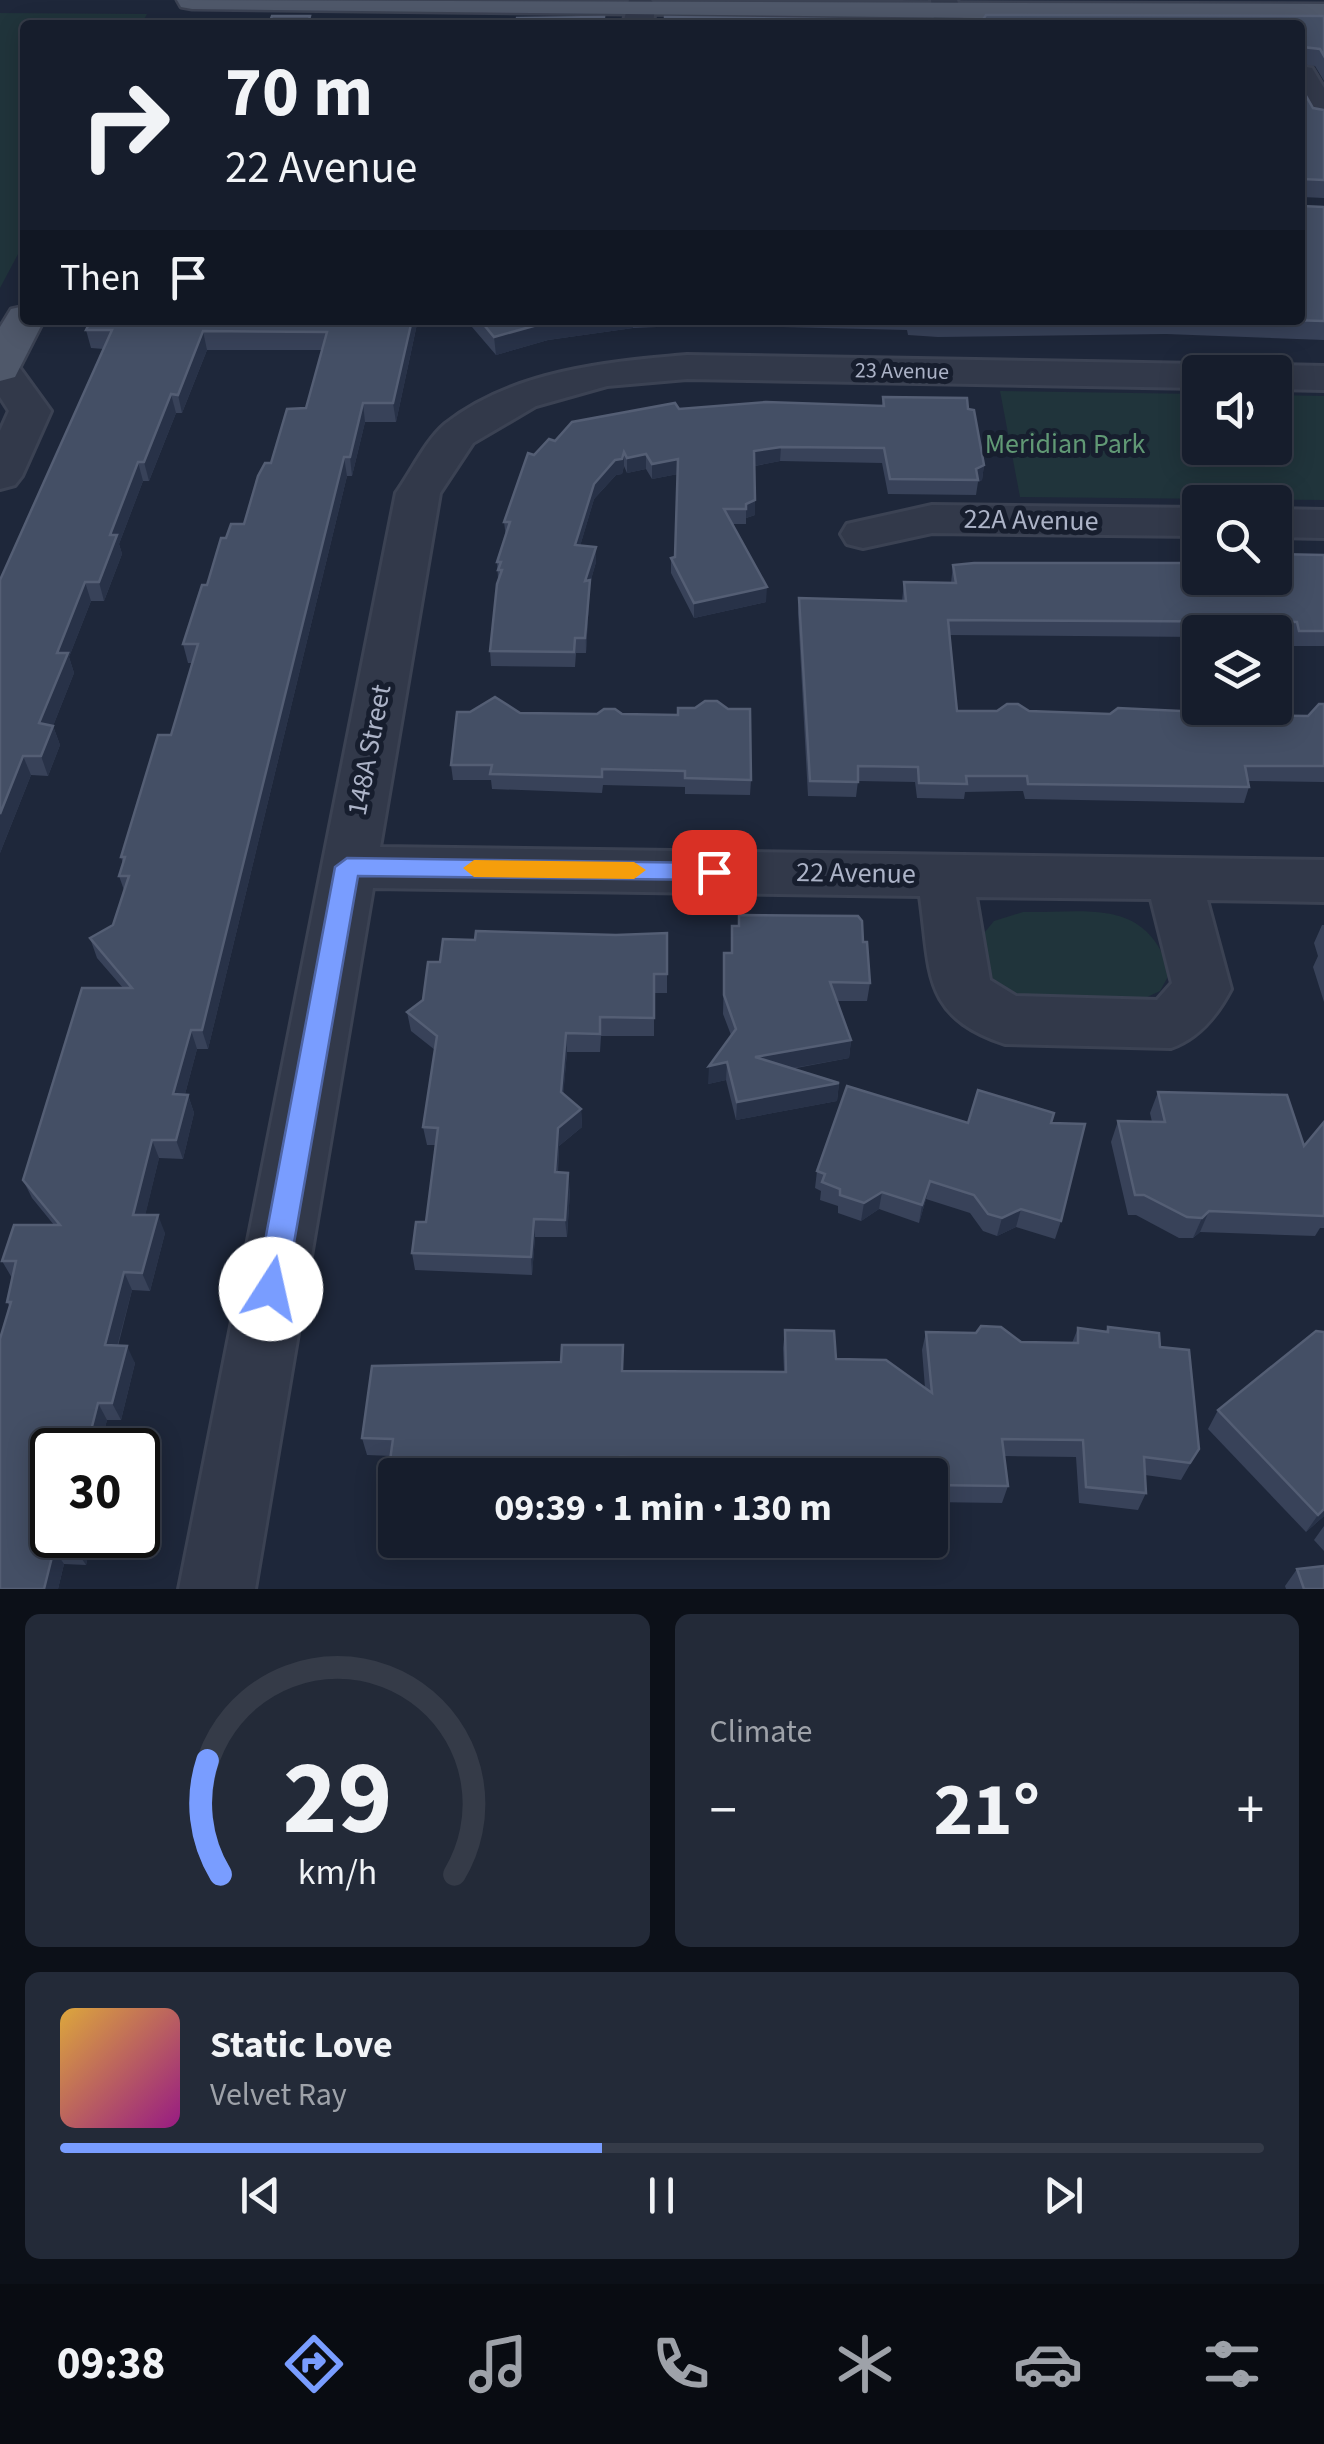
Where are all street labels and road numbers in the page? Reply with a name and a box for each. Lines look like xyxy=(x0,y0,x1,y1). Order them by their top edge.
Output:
street label: 23 Avenue xyxy=(855,354,949,388)
street label: 22A Avenue xyxy=(963,499,1099,541)
street label: 148A Street xyxy=(337,681,401,819)
street label: 22 Avenue xyxy=(796,852,916,894)

